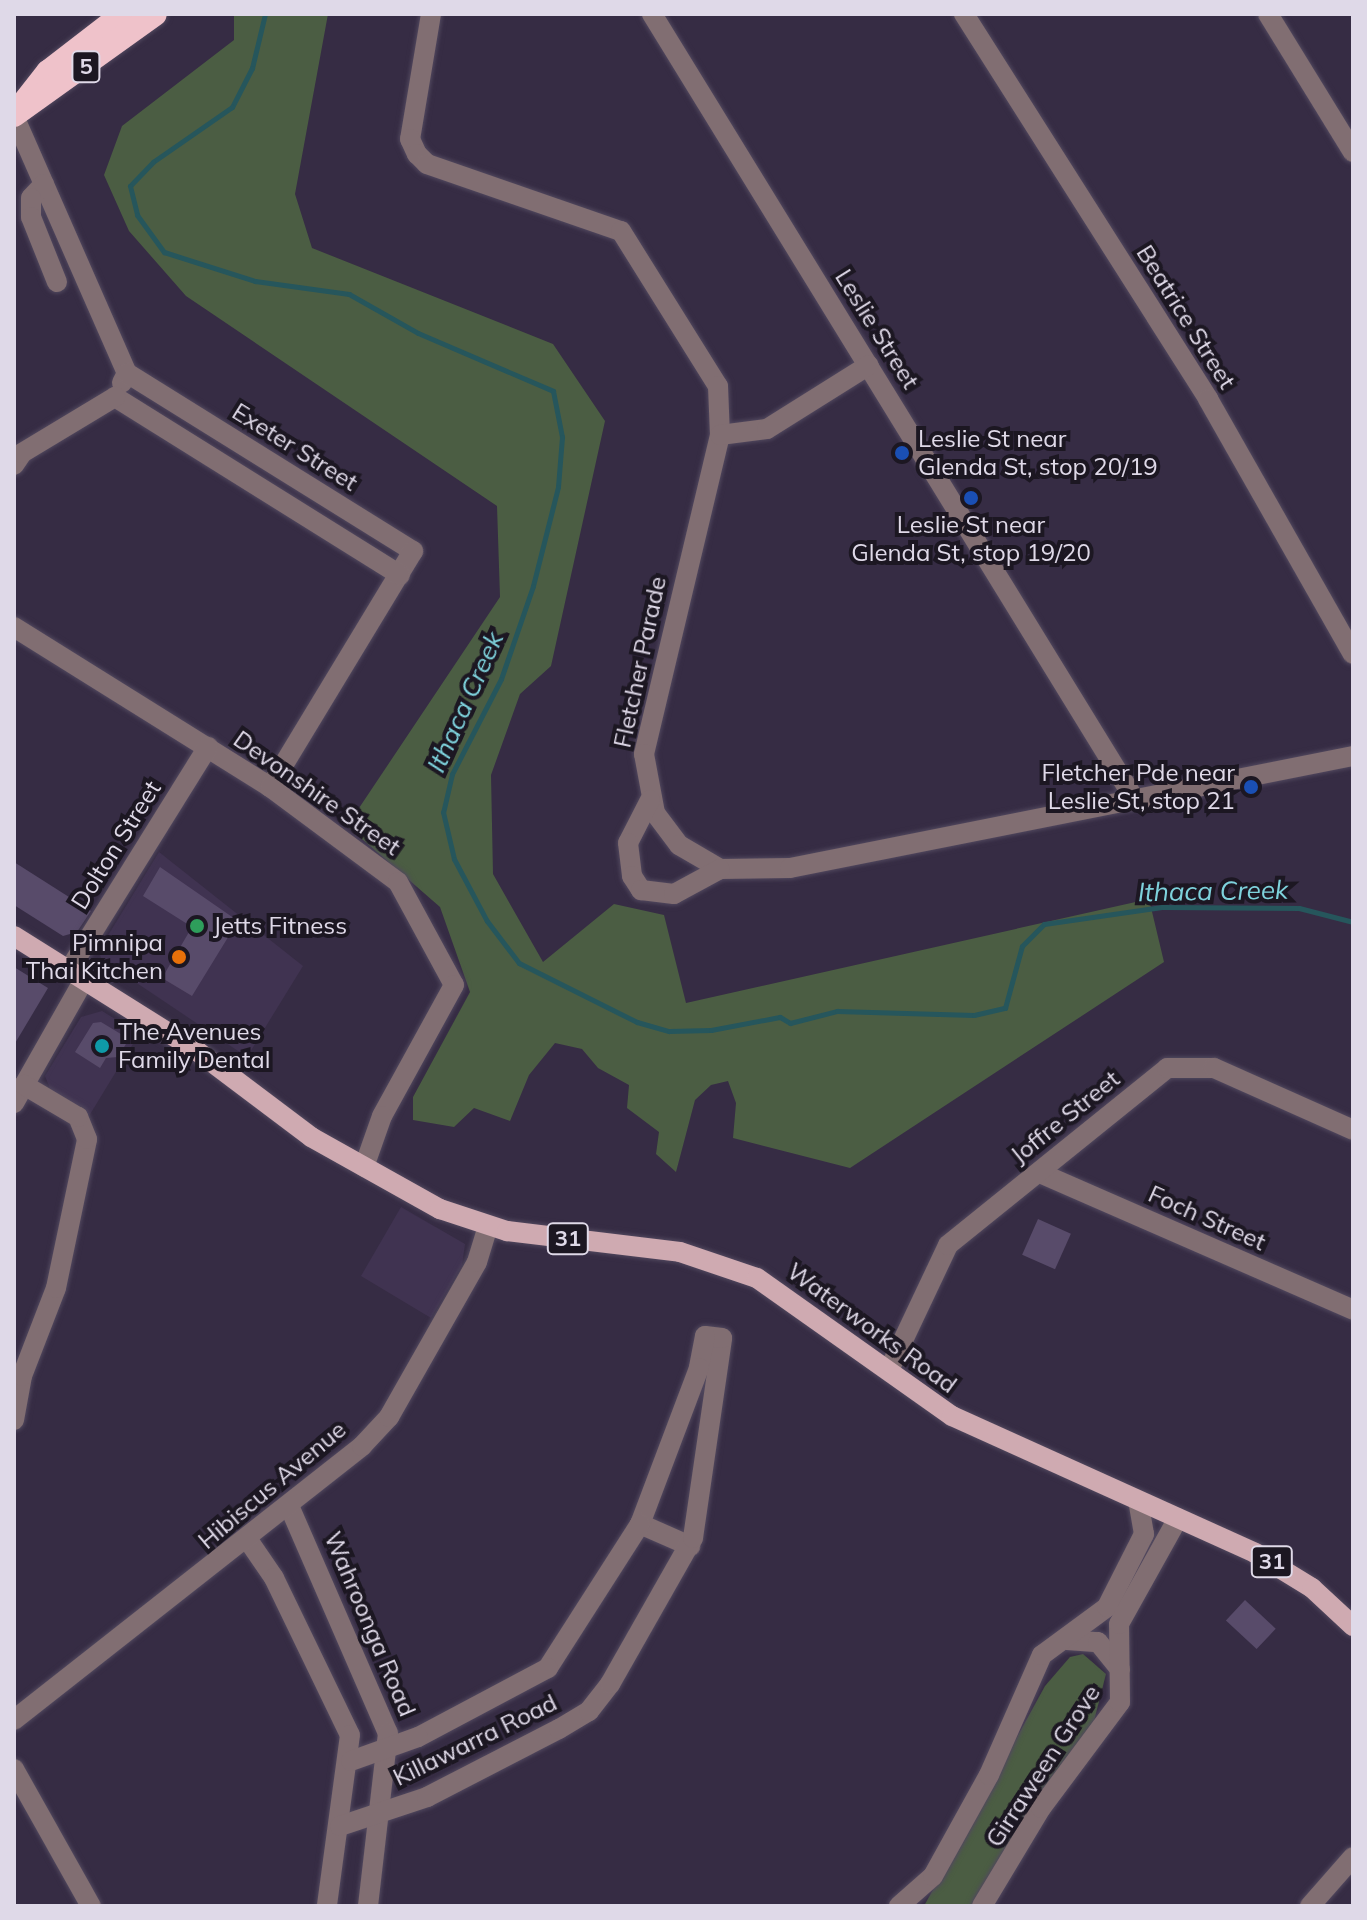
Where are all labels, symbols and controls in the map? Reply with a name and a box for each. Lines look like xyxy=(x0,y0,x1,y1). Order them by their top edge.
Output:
road number: 5 xyxy=(70,49,102,85)
street label: Beatrice Street xyxy=(1130,240,1242,394)
street label: Leslie Street xyxy=(829,264,925,394)
street label: Exeter Street xyxy=(227,397,363,497)
place label: Leslie St near Glenda St, stop 20/19 xyxy=(918,425,1158,481)
marker: Leslie St near Glenda St, stop 20/19 xyxy=(893,444,911,462)
marker: Leslie St near Glenda St, stop 19/20 xyxy=(962,489,980,507)
place label: Leslie St near Glenda St, stop 19/20 xyxy=(851,511,1091,567)
street label: Fletcher Parade xyxy=(608,574,672,750)
water label: Ithaca Creek xyxy=(420,627,510,777)
street label: Devonshire Street xyxy=(228,725,406,861)
place label: Fletcher Pde near Leslie St, stop 21 xyxy=(1041,759,1235,815)
street label: Dolton Street xyxy=(65,775,167,915)
marker: Fletcher Pde near Leslie St, stop 21 xyxy=(1242,778,1260,796)
water label: Ithaca Creek xyxy=(1137,874,1289,908)
place label: Jetts Fitness xyxy=(213,912,347,940)
marker: Jetts Fitness xyxy=(188,917,206,935)
place label: Pimnipa Thai Kitchen xyxy=(26,929,163,985)
marker: Pimnipa Thai Kitchen xyxy=(170,948,188,966)
place label: The Avenues Family Dental xyxy=(118,1018,270,1074)
marker: The Avenues Family Dental xyxy=(93,1037,111,1055)
street label: Joffre Street xyxy=(1005,1064,1125,1170)
street label: Foch Street xyxy=(1144,1179,1270,1257)
road number: 31 xyxy=(546,1221,590,1257)
street label: Waterworks Road xyxy=(782,1257,962,1399)
street label: Hibiscus Avenue xyxy=(192,1415,352,1555)
street label: Wahroonga Road xyxy=(318,1527,422,1721)
road number: 31 xyxy=(1250,1544,1294,1580)
street label: Girraween Grove xyxy=(980,1680,1106,1852)
street label: Killawarra Road xyxy=(388,1688,562,1792)

